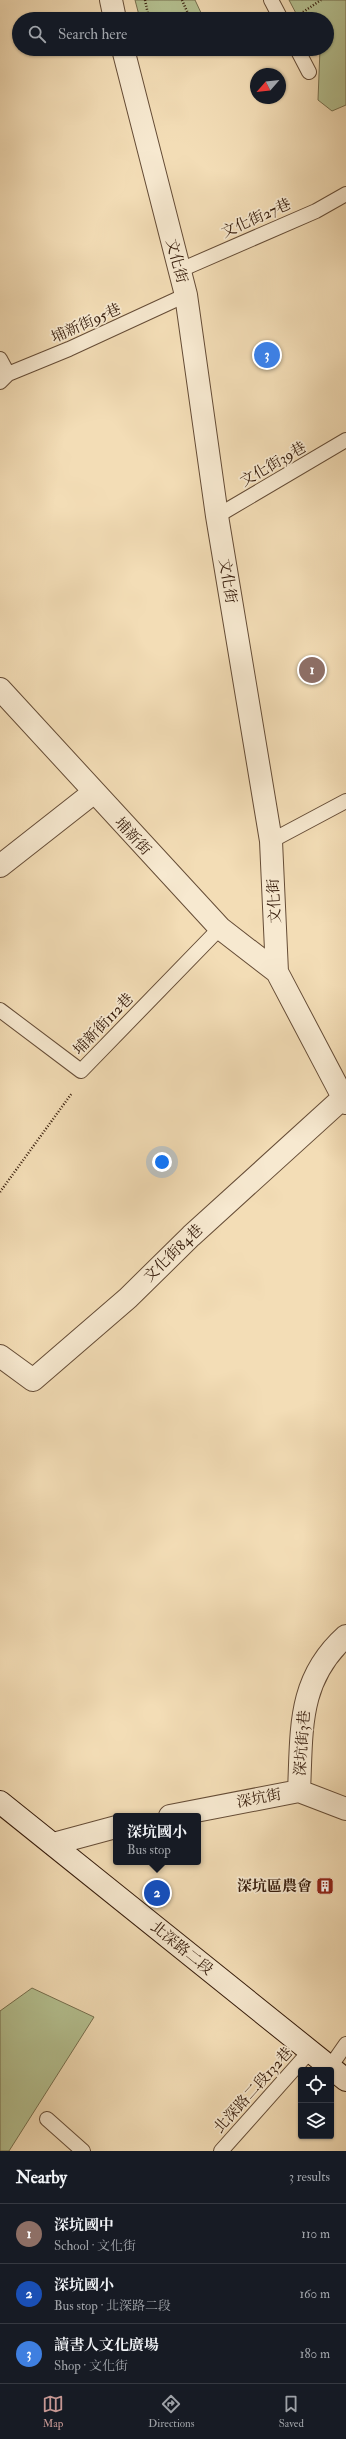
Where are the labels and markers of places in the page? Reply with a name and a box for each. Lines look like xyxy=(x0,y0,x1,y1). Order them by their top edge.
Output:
pin: 3 xyxy=(254,340,280,370)
pin: 1 xyxy=(299,655,325,685)
building icon: 深坑區農會 xyxy=(315,1876,335,1896)
place label: 深坑區農會 xyxy=(237,1877,312,1896)
pin: 2 xyxy=(144,1878,170,1908)

